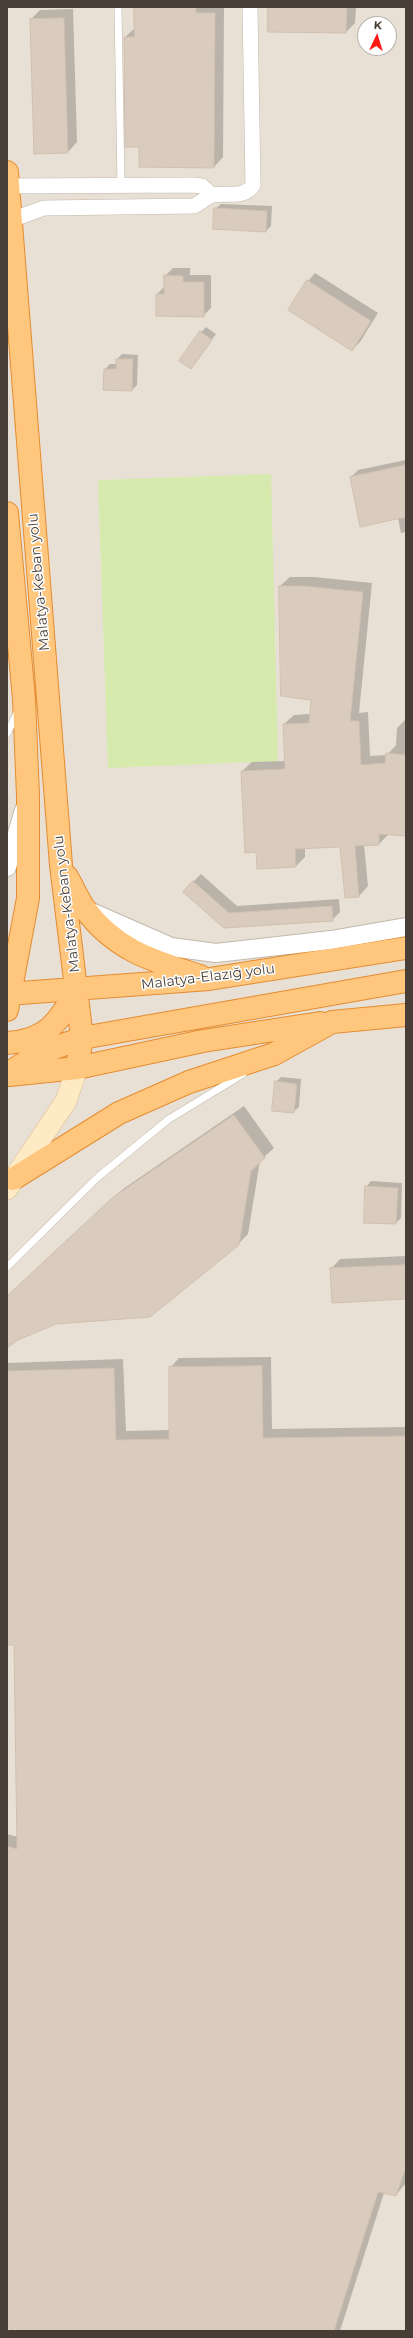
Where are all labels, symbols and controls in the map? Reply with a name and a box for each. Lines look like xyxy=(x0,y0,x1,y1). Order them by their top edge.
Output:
north arrow xyxy=(357,16,397,56)
text: K xyxy=(373,18,382,32)
street label: Malatya-Keban yolu xyxy=(25,513,53,651)
street label: Malatya-Keban yolu xyxy=(50,834,84,974)
street label: Malatya-Elazığ yolu xyxy=(140,960,276,994)

